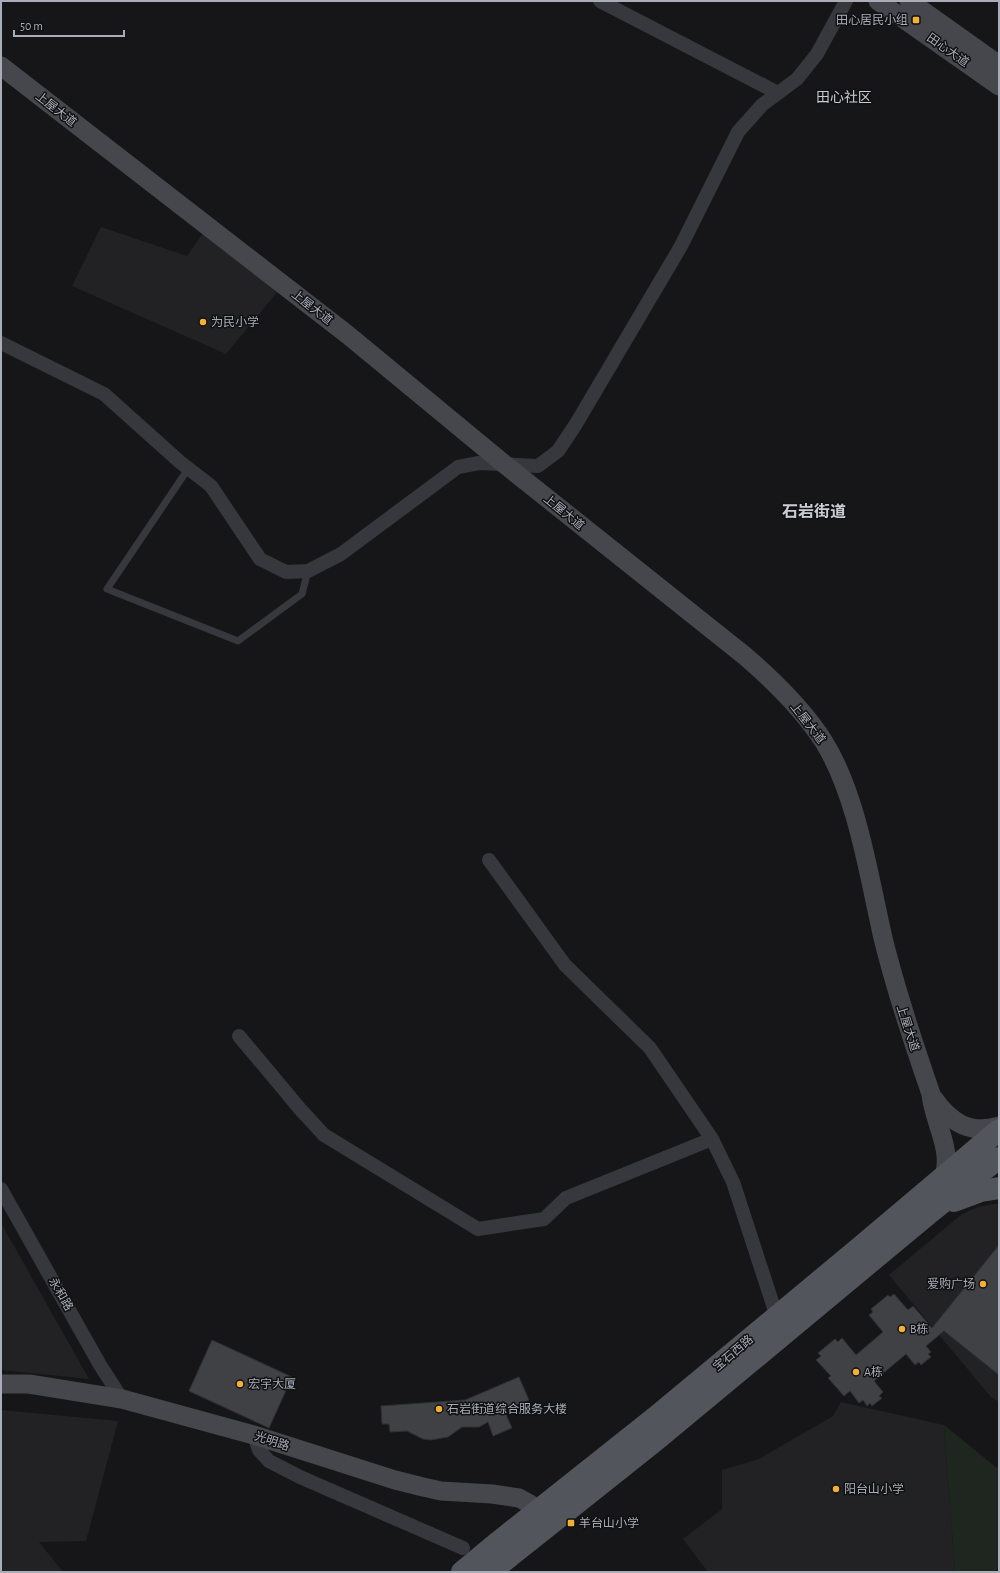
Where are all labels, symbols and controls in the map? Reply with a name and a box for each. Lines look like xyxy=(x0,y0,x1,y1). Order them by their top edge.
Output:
scale bar xyxy=(14,12,124,38)
place label: 田心居民小组 xyxy=(836,13,908,26)
marker: 田心居民小组 xyxy=(911,15,921,25)
text: 50 m xyxy=(20,20,43,32)
street label: 田心大道 xyxy=(925,30,972,69)
street label: 上屋大道 xyxy=(33,89,79,129)
district label: 田心社区 xyxy=(816,90,872,105)
street label: 上屋大道 xyxy=(289,287,335,327)
place label: 为民小学 xyxy=(211,315,259,328)
marker: 为民小学 xyxy=(198,317,208,327)
street label: 上屋大道 xyxy=(542,491,587,532)
district label: 石岩街道 xyxy=(782,503,846,520)
street label: 上屋大道 xyxy=(788,700,828,746)
street label: 上屋大道 xyxy=(895,1003,922,1053)
street label: 永和路 xyxy=(47,1275,76,1313)
place label: 爱购广场 xyxy=(927,1277,975,1290)
marker: 爱购广场 xyxy=(978,1279,988,1289)
place label: B栋 xyxy=(910,1322,928,1335)
marker: B栋 xyxy=(897,1324,907,1334)
street label: 宝石西路 xyxy=(710,1332,755,1373)
place label: A栋 xyxy=(864,1365,883,1378)
marker: A栋 xyxy=(851,1367,861,1377)
place label: 宏宇大厦 xyxy=(248,1377,296,1390)
marker: 宏宇大厦 xyxy=(235,1379,245,1389)
place label: 石岩街道综合服务大楼 xyxy=(447,1402,567,1415)
marker: 石岩街道综合服务大楼 xyxy=(434,1404,444,1414)
street label: 光明路 xyxy=(253,1429,291,1452)
place label: 阳台山小学 xyxy=(844,1482,904,1495)
marker: 阳台山小学 xyxy=(831,1484,841,1494)
place label: 羊台山小学 xyxy=(579,1516,639,1529)
marker: 羊台山小学 xyxy=(566,1518,576,1528)

